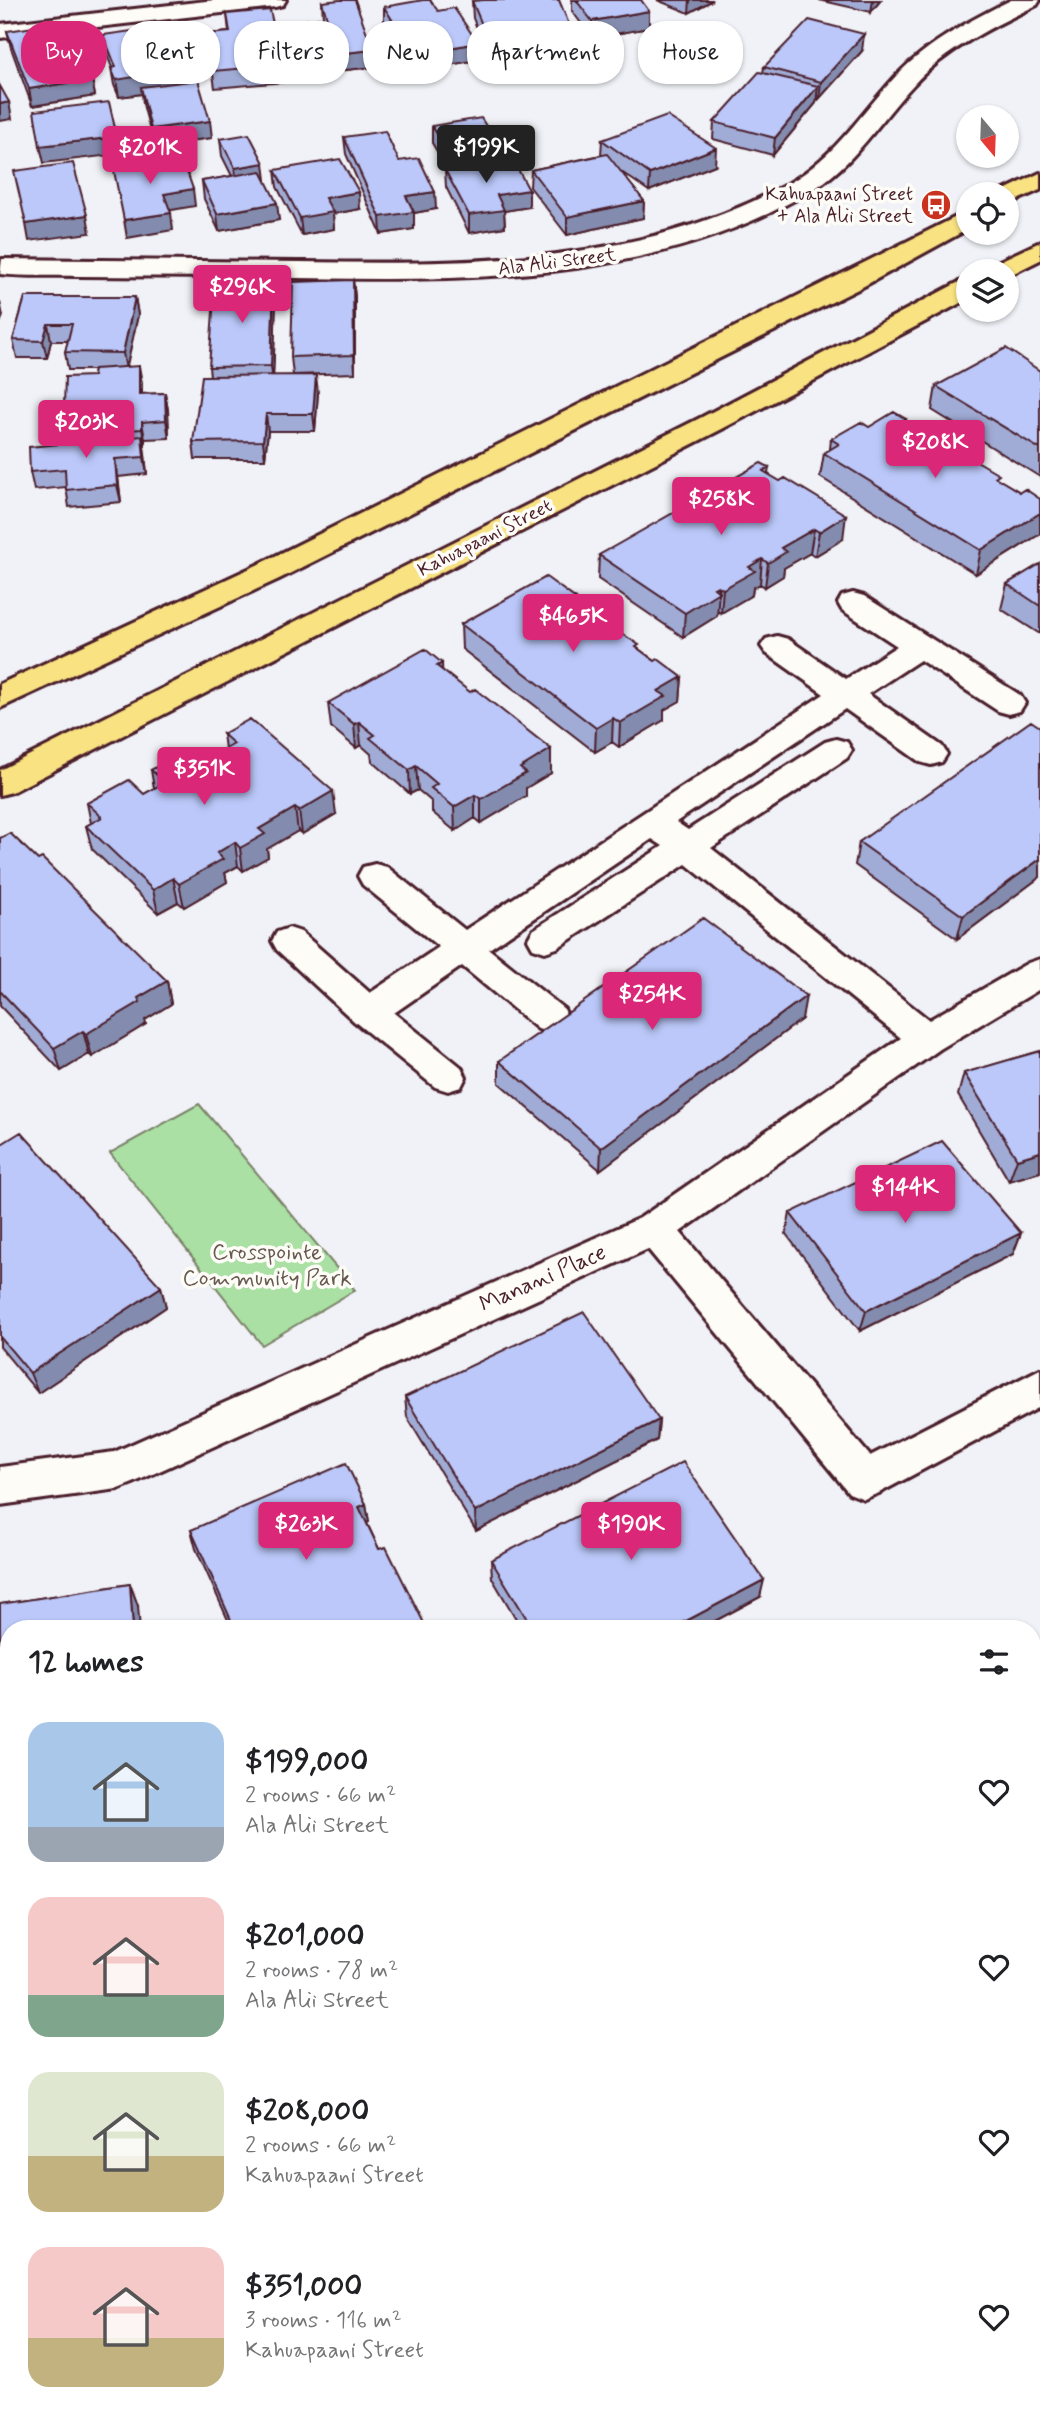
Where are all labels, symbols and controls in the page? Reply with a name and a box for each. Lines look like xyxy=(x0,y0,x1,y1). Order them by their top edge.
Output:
chip: Buy xyxy=(21,21,107,84)
chip: Rent xyxy=(121,21,220,84)
chip: Filters xyxy=(234,21,349,84)
chip: New xyxy=(363,21,453,84)
chip: Apartment xyxy=(467,21,624,84)
chip: House xyxy=(638,21,743,84)
north arrow xyxy=(956,105,1018,168)
map controls xyxy=(956,105,1019,322)
pin: $199K xyxy=(437,125,535,185)
pin: $201K xyxy=(101,127,199,186)
text: $199K xyxy=(453,133,519,163)
text: $201K xyxy=(118,134,182,164)
place label: Kahuapaani Street + Ala Alii Street xyxy=(765,182,913,229)
button: locate xyxy=(956,182,1019,245)
bus stop icon: Kahuapaani Street + Ala Alii Street xyxy=(919,188,953,222)
street label: Ala Alii Street xyxy=(497,242,617,282)
button: layers xyxy=(956,259,1019,322)
pin: $296K xyxy=(193,266,291,325)
text: $296K xyxy=(209,273,275,303)
pin: $203K xyxy=(37,400,135,460)
text: $203K xyxy=(54,408,118,438)
pin: $208K xyxy=(886,420,984,480)
text: $208K xyxy=(902,428,968,458)
pin: $258K xyxy=(672,477,770,537)
text: $258K xyxy=(688,485,754,515)
street label: Kahuapaani Street xyxy=(414,493,556,583)
pin: $465K xyxy=(524,594,622,654)
text: $465K xyxy=(539,602,607,632)
pin: $351K xyxy=(155,748,253,807)
text: $351K xyxy=(173,755,235,785)
pin: $254K xyxy=(603,972,701,1032)
text: $254K xyxy=(619,980,685,1010)
pin: $144K xyxy=(856,1166,954,1225)
text: $144K xyxy=(871,1173,939,1203)
park label: Crosspointe Community Park xyxy=(182,1238,352,1294)
street label: Manani Place xyxy=(475,1238,611,1320)
pin: $263K xyxy=(257,1502,355,1562)
pin: $190K xyxy=(582,1502,680,1562)
text: $263K xyxy=(274,1510,338,1540)
text: $190K xyxy=(597,1510,665,1540)
text: 12 homes xyxy=(28,1643,144,1682)
icon: filters xyxy=(975,1643,1013,1681)
text: $199,000 xyxy=(245,1742,368,1781)
icon: home xyxy=(84,1750,168,1834)
icon: heart xyxy=(975,1773,1013,1811)
text: 2 rooms · 66 m² xyxy=(245,1781,396,1811)
text: Ala Alii Street xyxy=(245,1811,389,1841)
text: $201,000 xyxy=(245,1917,365,1956)
icon: home xyxy=(84,1925,168,2009)
icon: heart xyxy=(975,1948,1013,1986)
text: 2 rooms · 78 m² xyxy=(245,1956,398,1986)
text: Ala Alii Street xyxy=(245,1986,389,2016)
text: $208,000 xyxy=(245,2092,369,2131)
icon: home xyxy=(84,2100,168,2184)
icon: heart xyxy=(975,2123,1013,2161)
text: 2 rooms · 66 m² xyxy=(245,2131,396,2161)
text: Kahuapaani Street xyxy=(245,2161,424,2191)
text: $351,000 xyxy=(245,2267,362,2306)
icon: home xyxy=(84,2275,168,2359)
icon: heart xyxy=(975,2298,1013,2336)
text: 3 rooms · 116 m² xyxy=(245,2306,402,2336)
text: Kahuapaani Street xyxy=(245,2336,424,2366)

